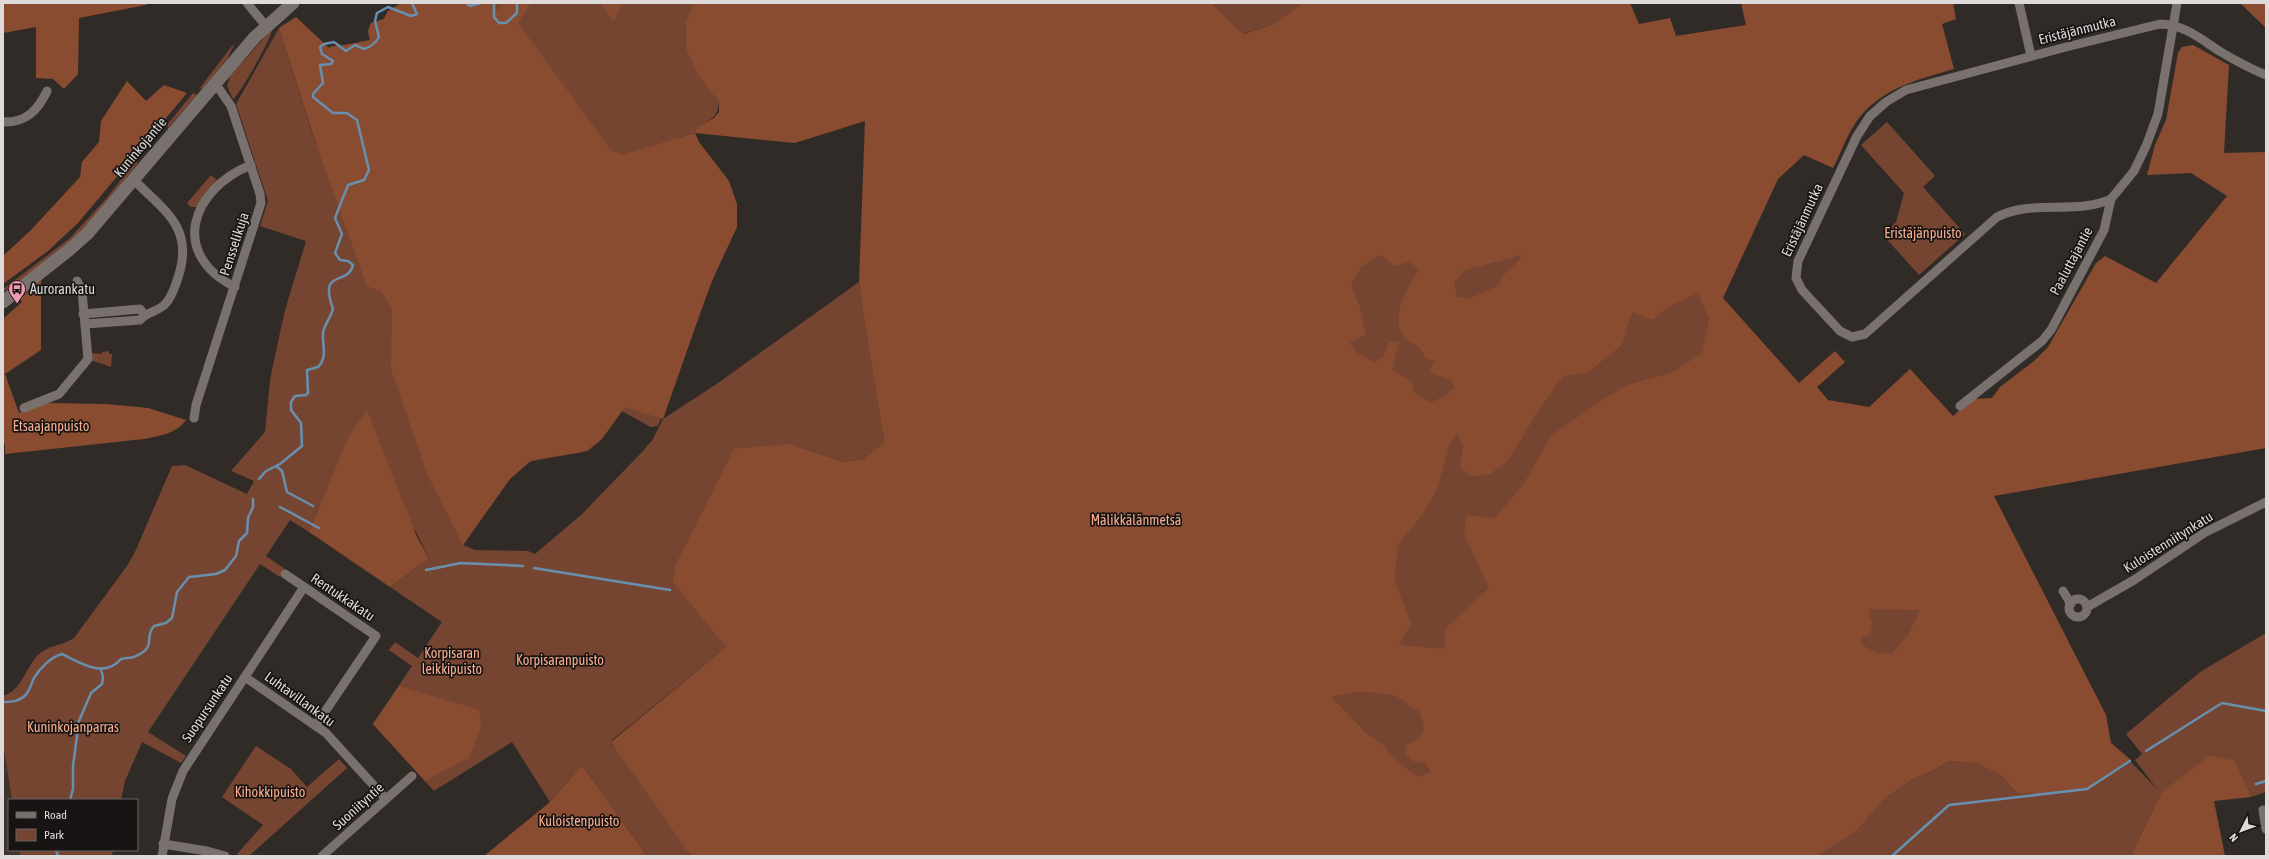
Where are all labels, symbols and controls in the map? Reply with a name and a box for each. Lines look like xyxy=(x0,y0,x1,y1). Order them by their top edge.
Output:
street label: Eristäjänmutka xyxy=(2037,13,2117,47)
street label: Kuninkojantie xyxy=(110,114,170,180)
street label: Eristäjänmutka xyxy=(1778,181,1826,259)
street label: Pensselikuja xyxy=(216,210,252,278)
street label: Paaluttajantie xyxy=(2046,224,2096,298)
park label: Eristäjänpuisto xyxy=(1884,225,1962,241)
bus stop icon: Aurorankatu xyxy=(7,279,27,304)
place label: Aurorankatu xyxy=(30,281,95,297)
park label: Etsaajanpuisto xyxy=(13,418,89,434)
street label: Kuloistenniitynkatu xyxy=(2120,508,2216,576)
park label: Mälikkälänmetsä xyxy=(1091,512,1181,528)
street label: Rentukkakatu xyxy=(308,570,378,624)
park label: Korpisaran leikkipuisto xyxy=(422,645,482,677)
park label: Korpisaranpuisto xyxy=(516,652,604,668)
street label: Luhtavillankatu xyxy=(262,668,338,730)
street label: Suopursunkatu xyxy=(178,671,236,745)
park label: Kuninkojanparras xyxy=(27,719,119,735)
street label: Suoniityntie xyxy=(329,779,387,833)
park label: Kihokkipuisto xyxy=(235,784,305,800)
legend xyxy=(8,799,138,851)
text: Road xyxy=(44,808,67,822)
north arrow xyxy=(2221,811,2261,851)
park label: Kuloistenpuisto xyxy=(539,813,619,829)
text: Park xyxy=(44,828,65,842)
text: N xyxy=(2227,831,2240,844)

